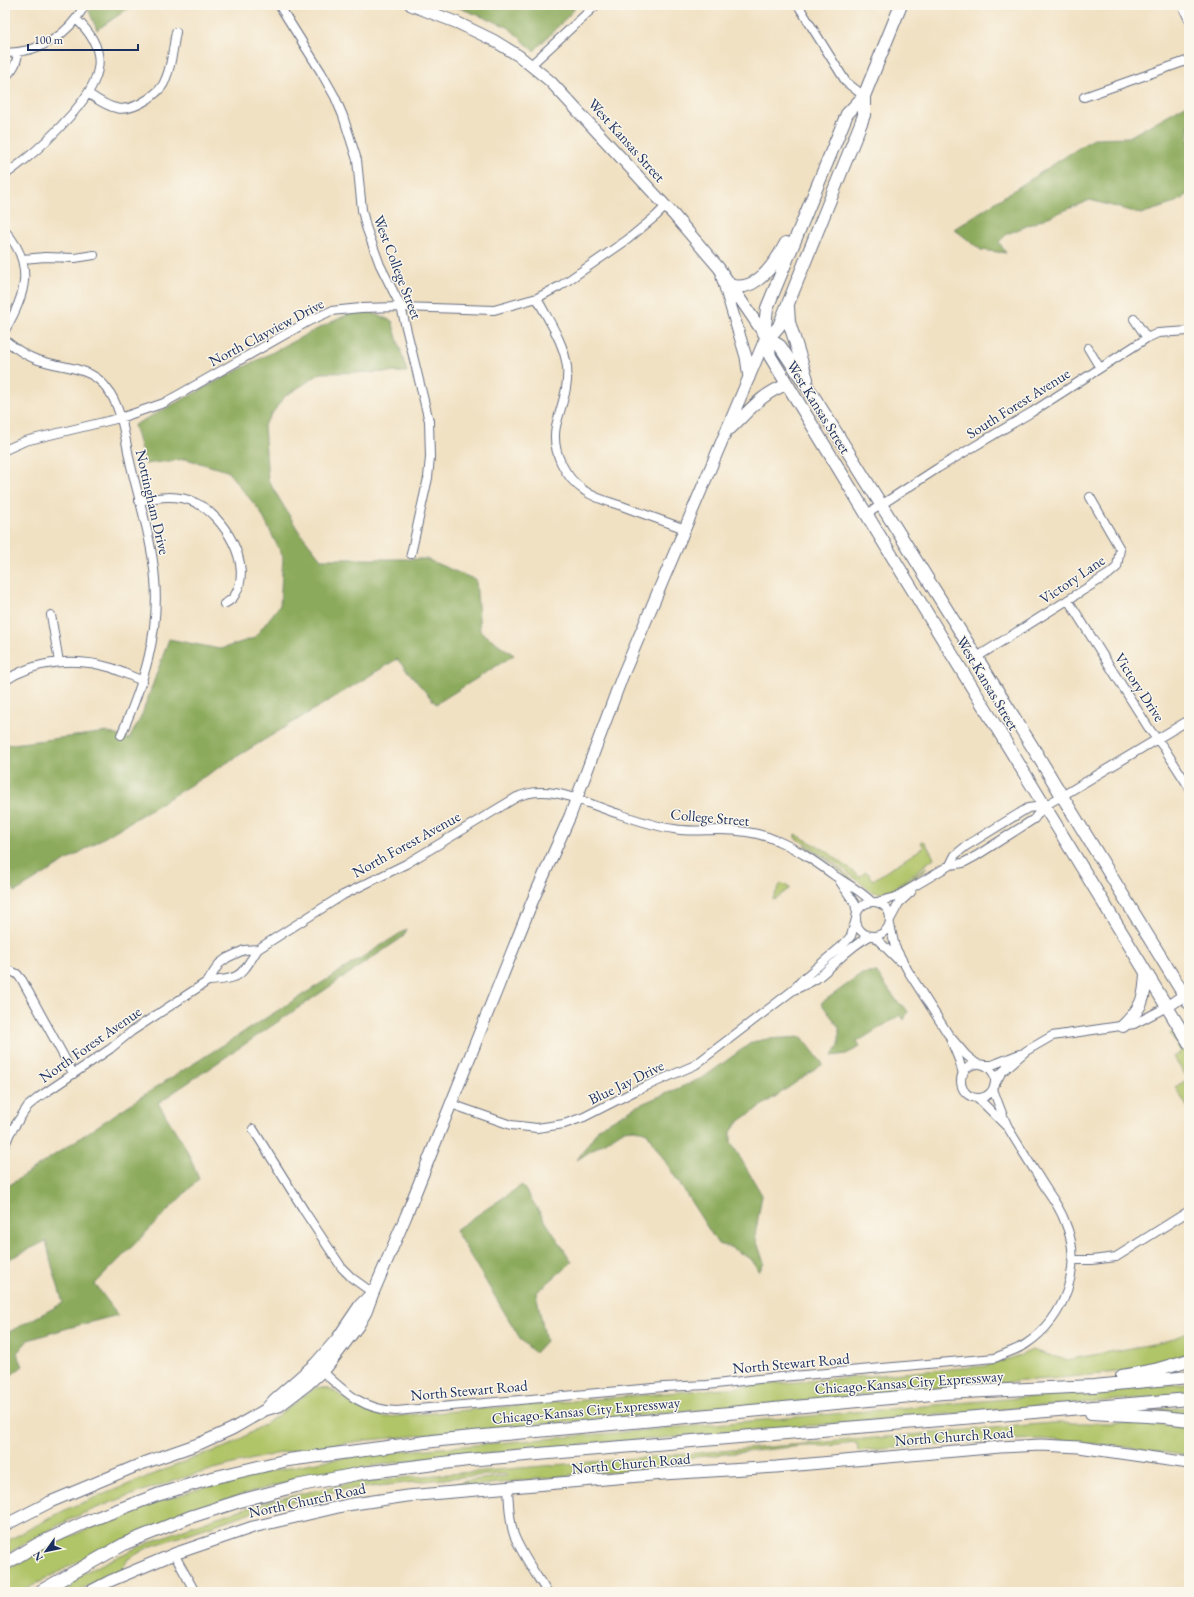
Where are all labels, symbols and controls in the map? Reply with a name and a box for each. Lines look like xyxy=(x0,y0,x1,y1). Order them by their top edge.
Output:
scale bar xyxy=(28,26,138,52)
text: 100 m xyxy=(34,32,64,48)
street label: West Kansas Street xyxy=(584,94,670,186)
street label: West College Street xyxy=(369,212,427,322)
street label: North Clayview Drive xyxy=(205,294,327,370)
street label: West Kansas Street xyxy=(783,357,855,457)
street label: South Forest Avenue xyxy=(963,363,1074,443)
street label: Nottingham Drive xyxy=(132,448,174,557)
street label: Victory Lane xyxy=(1036,550,1108,608)
street label: West Kansas Street xyxy=(952,633,1024,734)
street label: Victory Drive xyxy=(1111,649,1169,725)
street label: College Street xyxy=(670,804,751,830)
street label: North Forest Avenue xyxy=(349,806,464,882)
street label: North Forest Avenue xyxy=(35,1001,145,1086)
street label: Blue Jay Drive xyxy=(585,1055,667,1108)
street label: North Stewart Road xyxy=(732,1348,851,1378)
street label: Chicago-Kansas City Expressway xyxy=(814,1366,1004,1398)
street label: North Stewart Road xyxy=(410,1375,529,1405)
street label: Chicago-Kansas City Expressway xyxy=(491,1392,681,1428)
street label: North Church Road xyxy=(894,1422,1015,1450)
street label: North Church Road xyxy=(571,1448,692,1478)
street label: North Church Road xyxy=(247,1478,368,1522)
north arrow xyxy=(26,1531,66,1571)
text: N xyxy=(29,1549,46,1564)

